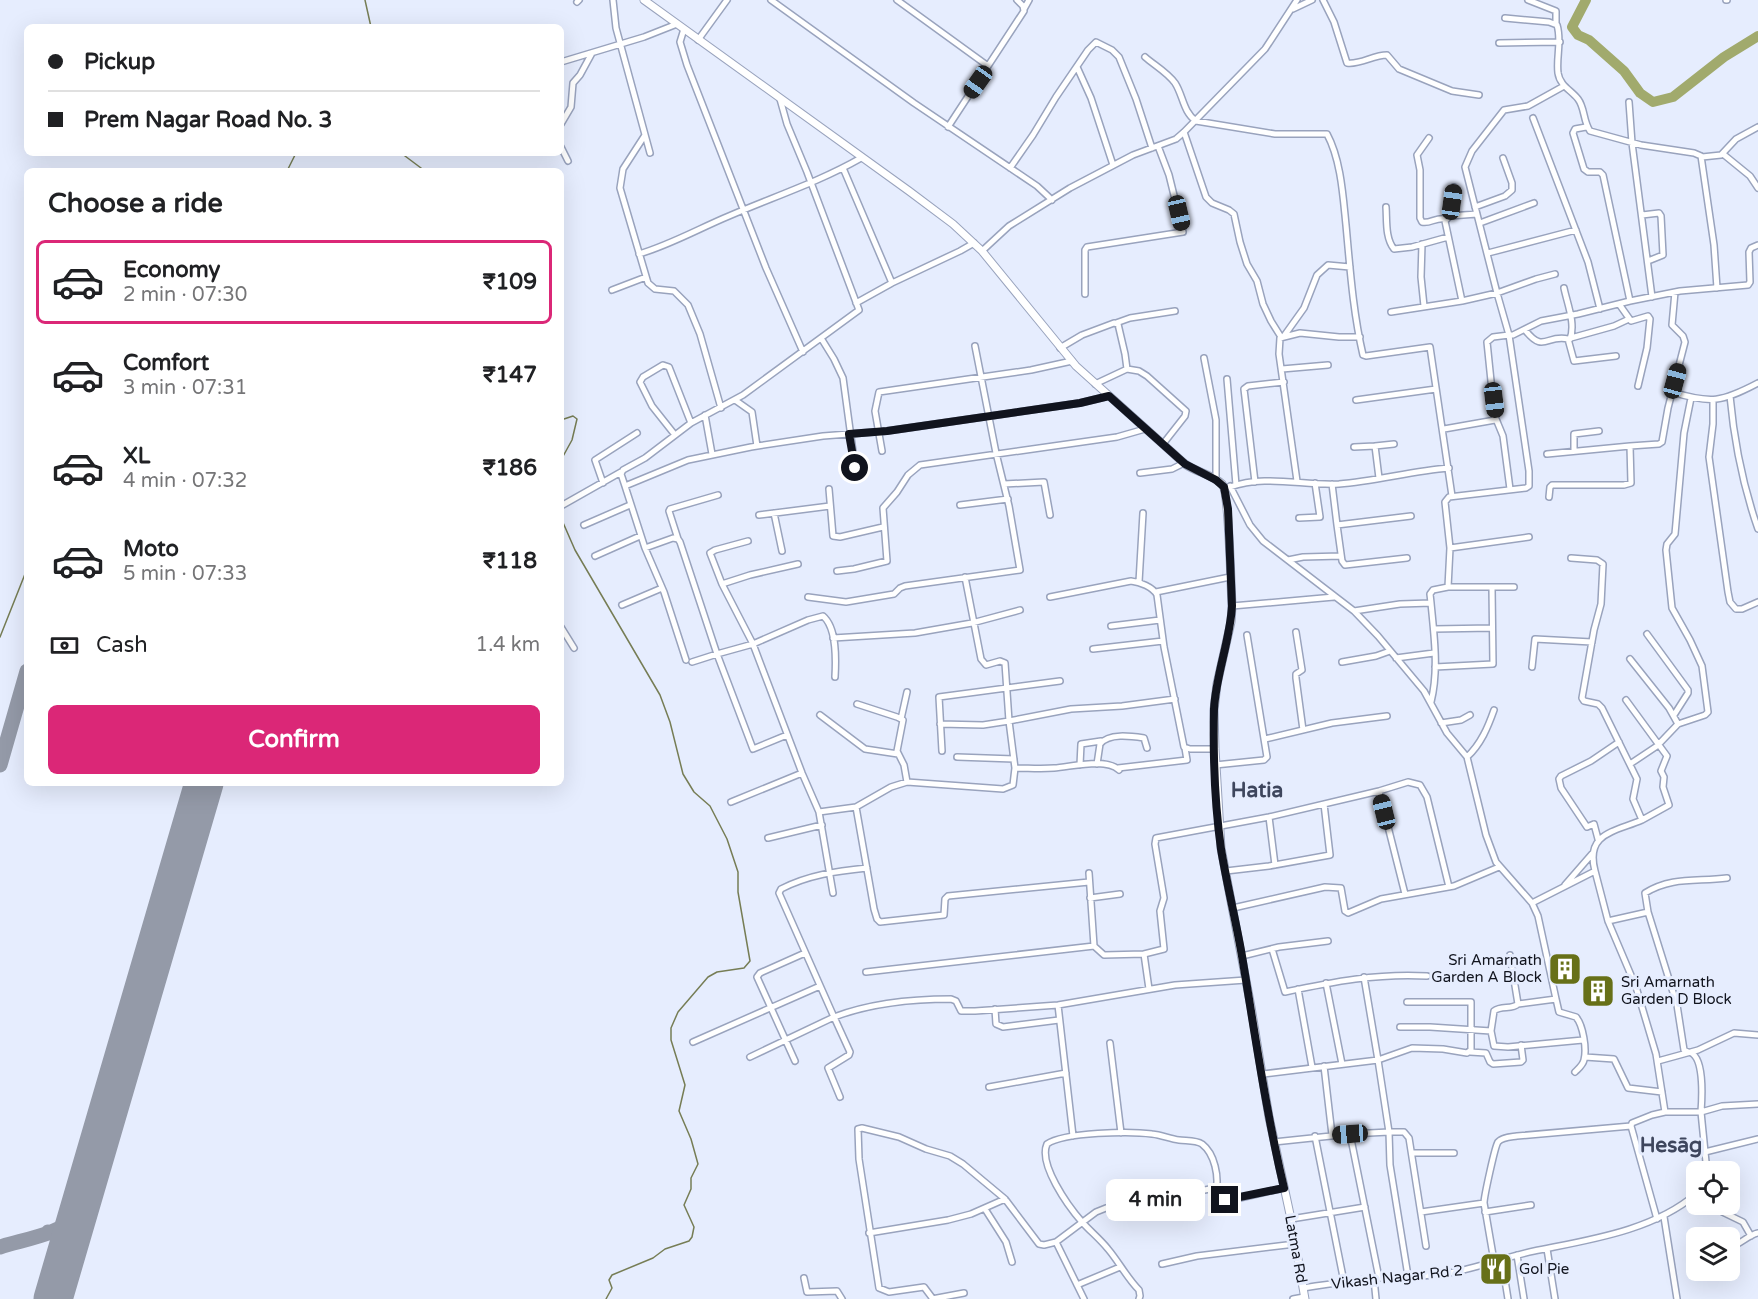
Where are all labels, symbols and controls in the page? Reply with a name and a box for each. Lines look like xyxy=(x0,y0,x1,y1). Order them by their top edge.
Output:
text: Pickup xyxy=(84,49,155,75)
car xyxy=(960,62,996,102)
text: Prem Nagar Road No. 3 xyxy=(84,107,332,133)
car xyxy=(1441,183,1463,221)
text: Choose a ride xyxy=(48,187,223,220)
car xyxy=(1166,193,1192,233)
icon: car xyxy=(51,255,105,309)
text: Economy xyxy=(123,257,220,283)
text: ₹109 xyxy=(483,269,537,295)
text: 2 min · 07:30 xyxy=(123,283,247,307)
icon: car xyxy=(51,348,105,402)
text: Comfort xyxy=(123,350,209,376)
car xyxy=(1662,361,1688,401)
text: ₹147 xyxy=(483,362,537,388)
text: 3 min · 07:31 xyxy=(123,376,247,400)
car xyxy=(1483,381,1505,419)
icon: car xyxy=(51,441,105,495)
text: XL xyxy=(123,443,150,469)
route start xyxy=(841,454,868,481)
text: ₹186 xyxy=(483,455,537,481)
text: 4 min · 07:32 xyxy=(123,469,247,493)
icon: car xyxy=(51,534,105,588)
text: Moto xyxy=(123,536,179,562)
text: ₹118 xyxy=(483,548,537,574)
text: 5 min · 07:33 xyxy=(123,562,247,586)
icon: cash xyxy=(48,629,81,662)
text: Cash xyxy=(96,632,148,658)
text: 1.4 km xyxy=(476,633,540,657)
button: Confirm xyxy=(48,705,540,774)
district label: Hatia xyxy=(1231,778,1283,803)
car xyxy=(1371,792,1397,832)
place label: Sri Amarnath Garden A Block xyxy=(1431,951,1542,986)
building icon: Sri Amarnath Garden A Block xyxy=(1547,951,1583,987)
building icon: Sri Amarnath Garden D Block xyxy=(1580,973,1616,1009)
place label: Sri Amarnath Garden D Block xyxy=(1621,973,1732,1008)
car xyxy=(1331,1124,1369,1144)
district label: Hesāg xyxy=(1640,1133,1702,1158)
map controls xyxy=(1686,1161,1740,1281)
button: locate xyxy=(1686,1161,1740,1215)
callout: 4 min xyxy=(1105,1179,1204,1221)
route end xyxy=(1211,1186,1238,1213)
text: 4 min xyxy=(1129,1188,1182,1212)
street label: Latma Rd xyxy=(1281,1214,1311,1284)
button: layers xyxy=(1686,1227,1740,1281)
restaurant icon: Gol Pie xyxy=(1478,1251,1514,1287)
place label: Gol Pie xyxy=(1519,1260,1569,1278)
street label: Vikash Nagar Rd 2 xyxy=(1330,1261,1464,1293)

